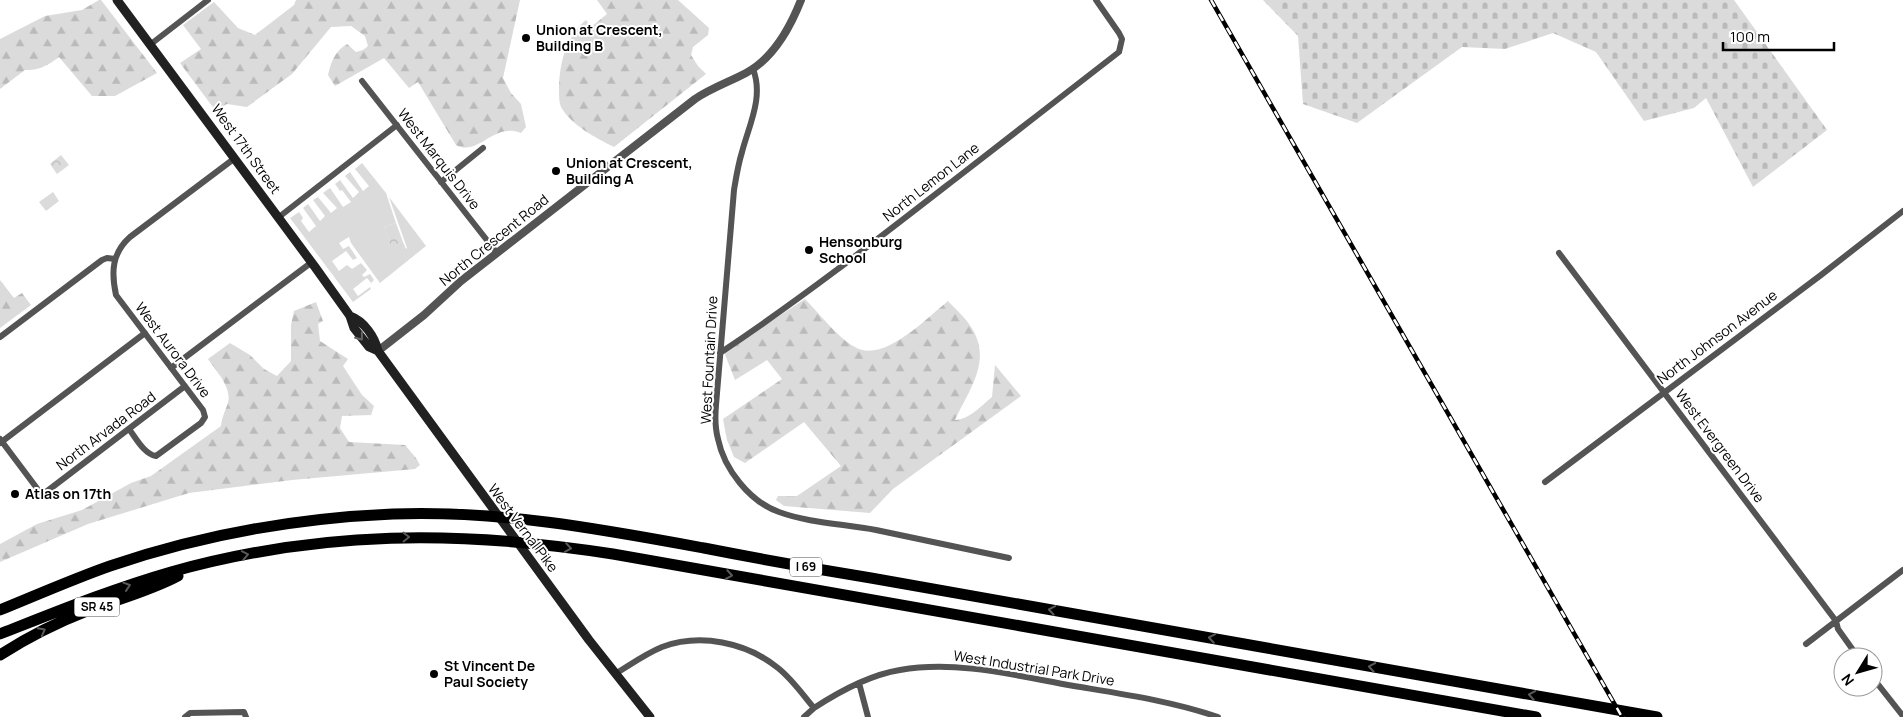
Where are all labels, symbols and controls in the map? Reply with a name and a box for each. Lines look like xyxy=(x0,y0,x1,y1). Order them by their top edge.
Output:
place label: Union at Crescent, Building B xyxy=(536,20,663,55)
scale bar xyxy=(1723,20,1834,52)
text: 100 m xyxy=(1730,26,1770,47)
marker: Union at Crescent, Building B xyxy=(520,32,532,44)
street label: West 17th Street xyxy=(207,100,286,198)
street label: West Marquis Drive xyxy=(394,104,485,213)
street label: North Lemon Lane xyxy=(879,138,983,225)
place label: Union at Crescent, Building A xyxy=(566,153,693,188)
marker: Union at Crescent, Building A xyxy=(550,165,562,177)
street label: North Crescent Road xyxy=(435,190,552,290)
place label: Hensonburg School xyxy=(819,232,902,267)
marker: Hensonburg School xyxy=(803,244,815,256)
street label: North Johnson Avenue xyxy=(1653,285,1781,388)
street label: West Fountain Drive xyxy=(696,295,721,425)
street label: West Aurora Drive xyxy=(131,298,215,401)
one-way arrow xyxy=(355,331,364,340)
street label: West Evergreen Drive xyxy=(1672,385,1769,506)
street label: North Arvada Road xyxy=(52,387,159,474)
street label: West Vernal Pike xyxy=(484,480,563,576)
place label: Atlas on 17th xyxy=(25,484,111,503)
marker: Atlas on 17th xyxy=(9,488,21,500)
one-way arrow xyxy=(403,532,411,542)
one-way arrow xyxy=(564,542,573,552)
one-way arrow xyxy=(241,550,249,561)
road number: I 69 xyxy=(790,558,822,576)
one-way arrow xyxy=(724,569,733,579)
one-way arrow xyxy=(123,582,131,592)
road number: SR 45 xyxy=(74,598,120,616)
one-way arrow xyxy=(1047,606,1056,616)
one-way arrow xyxy=(37,627,46,637)
one-way arrow xyxy=(1207,634,1216,644)
street label: West Industrial Park Drive xyxy=(952,645,1116,690)
north arrow xyxy=(1833,647,1883,697)
place label: St Vincent De Paul Society xyxy=(444,656,535,691)
one-way arrow xyxy=(1367,662,1376,672)
marker: St Vincent De Paul Society xyxy=(428,668,440,680)
text: N xyxy=(1837,670,1858,690)
one-way arrow xyxy=(1528,690,1536,700)

